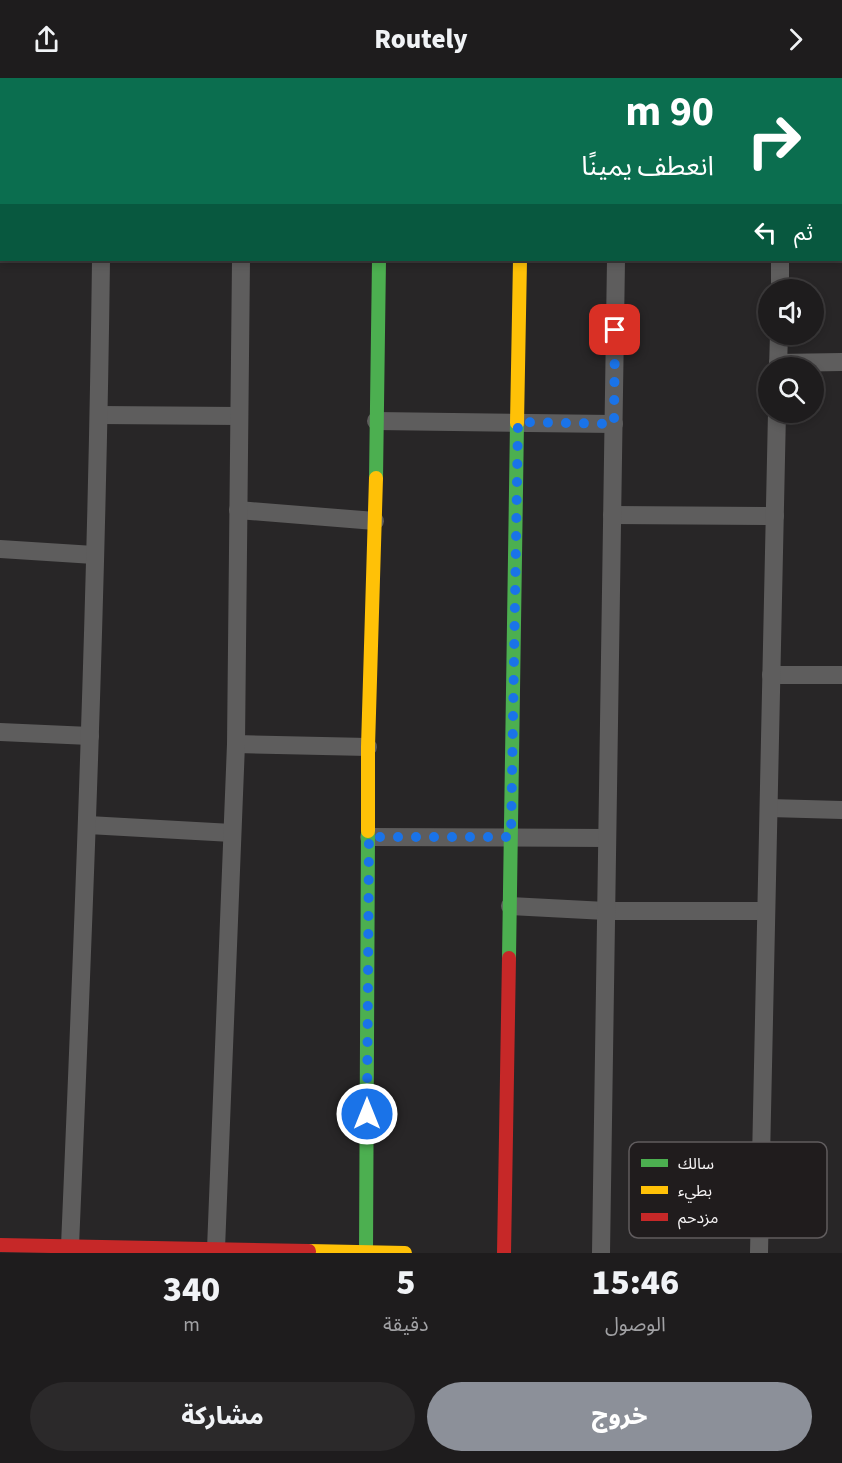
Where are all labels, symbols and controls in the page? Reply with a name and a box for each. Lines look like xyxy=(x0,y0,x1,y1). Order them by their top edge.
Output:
text: Routely xyxy=(374,20,468,59)
icon: share xyxy=(30,23,63,56)
icon: forward xyxy=(779,23,812,56)
text: 90 m xyxy=(625,82,714,142)
icon: right xyxy=(735,102,813,180)
text: انعطف يمينًا xyxy=(581,147,714,186)
icon: left xyxy=(749,216,782,249)
text: ثم xyxy=(794,217,813,249)
map controls xyxy=(758,279,824,423)
button: sound xyxy=(758,279,824,345)
pin xyxy=(589,304,640,355)
icon: arrive xyxy=(598,313,631,346)
button: search xyxy=(758,357,824,423)
position arrow xyxy=(335,1082,399,1146)
legend xyxy=(629,1142,827,1238)
text: سالك xyxy=(678,1153,714,1175)
text: بطيء xyxy=(678,1180,712,1203)
text: مزدحم xyxy=(678,1207,718,1230)
text: 5 xyxy=(396,1257,415,1308)
text: 15:46 xyxy=(591,1257,679,1308)
text: 340 xyxy=(163,1264,220,1315)
text: m xyxy=(183,1311,200,1339)
text: دقيقة xyxy=(383,1311,429,1339)
text: الوصول xyxy=(605,1311,666,1339)
button: مشاركة xyxy=(30,1382,415,1451)
button: خروج xyxy=(427,1382,812,1451)

